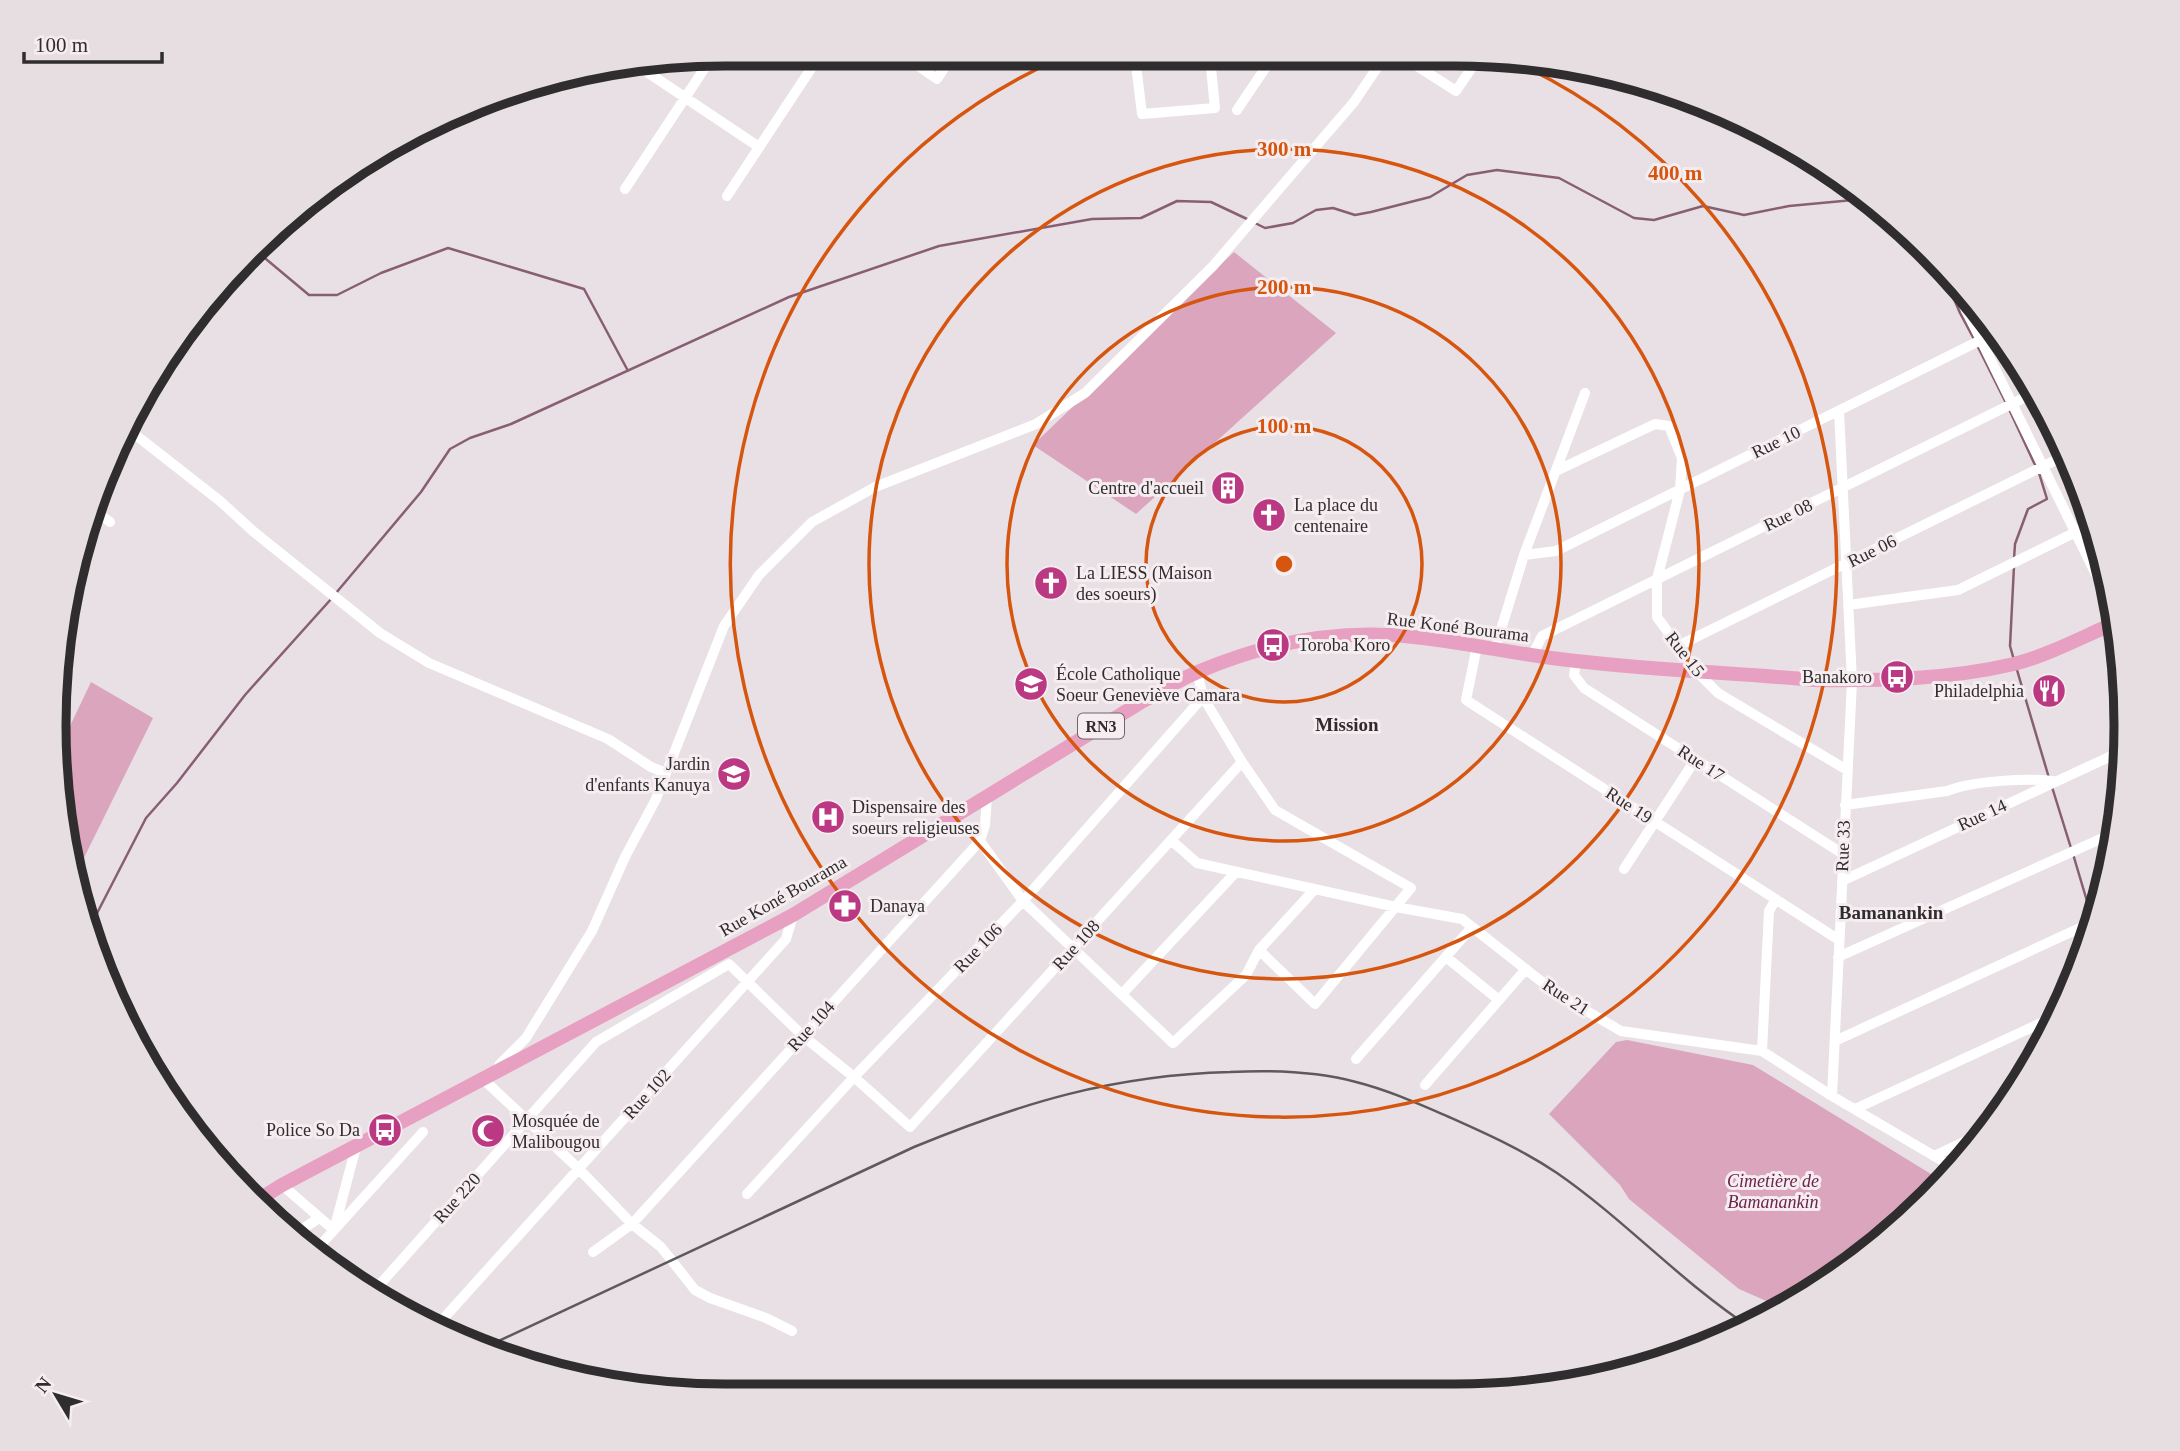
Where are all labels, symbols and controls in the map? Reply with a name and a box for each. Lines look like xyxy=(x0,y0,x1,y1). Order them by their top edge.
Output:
scale bar xyxy=(24,21,163,65)
text: 100 m xyxy=(35,33,88,57)
text: 300 m xyxy=(1257,137,1312,161)
text: 400 m xyxy=(1648,161,1703,185)
text: 200 m xyxy=(1257,275,1312,299)
text: 100 m xyxy=(1257,414,1312,438)
street label: Rue 10 xyxy=(1748,422,1804,462)
building icon: Centre d'accueil xyxy=(1209,469,1247,507)
place label: Centre d'accueil xyxy=(1088,478,1204,498)
place label: La place du centenaire xyxy=(1294,495,1378,536)
street label: Rue 08 xyxy=(1760,495,1816,535)
church icon: La place du centenaire xyxy=(1250,496,1288,534)
street label: Rue 06 xyxy=(1844,531,1900,571)
centre of rings xyxy=(1272,552,1296,576)
place label: La LIESS (Maison des soeurs) xyxy=(1076,563,1212,605)
church icon: La LIESS (Maison des soeurs) xyxy=(1032,564,1070,602)
street label: Rue Koné Bourama xyxy=(1386,608,1530,646)
bus stop icon: Toroba Koro xyxy=(1254,626,1292,664)
street label: Rue 15 xyxy=(1661,628,1709,680)
place label: Toroba Koro xyxy=(1298,635,1390,655)
bus stop icon: Banakoro xyxy=(1878,658,1916,696)
place label: École Catholique Soeur Geneviève Camara xyxy=(1056,663,1240,705)
school or university icon: École Catholique Soeur Geneviève Camara xyxy=(1012,665,1050,703)
place label: Banakoro xyxy=(1802,667,1872,687)
restaurant icon: Philadelphia xyxy=(2030,672,2068,710)
place label: Philadelphia xyxy=(1934,681,2024,701)
road number: RN3 xyxy=(1078,713,1124,738)
district label: Mission xyxy=(1315,714,1379,735)
street label: Rue 17 xyxy=(1674,741,1728,785)
place label: Jardin d'enfants Kanuya xyxy=(585,754,710,795)
school or university icon: Jardin d'enfants Kanuya xyxy=(715,755,753,793)
street label: Rue 19 xyxy=(1602,783,1656,827)
street label: Rue 14 xyxy=(1954,795,2010,835)
place label: Dispensaire des soeurs religieuses xyxy=(852,797,979,838)
hospital icon: Dispensaire des soeurs religieuses xyxy=(809,798,847,836)
street label: Rue 33 xyxy=(1832,820,1854,872)
street label: Rue Koné Bourama xyxy=(716,852,850,940)
pharmacy icon: Danaya xyxy=(826,887,864,925)
place label: Danaya xyxy=(870,896,925,916)
district label: Bamanankin xyxy=(1839,902,1944,923)
street label: Rue 108 xyxy=(1048,916,1104,974)
street label: Rue 106 xyxy=(950,919,1006,977)
street label: Rue 21 xyxy=(1539,975,1593,1019)
street label: Rue 104 xyxy=(783,997,839,1055)
street label: Rue 102 xyxy=(619,1065,675,1123)
bus stop icon: Police So Da xyxy=(366,1111,404,1149)
place label: Mosquée de Malibougou xyxy=(512,1111,600,1152)
mosque icon: Mosquée de Malibougou xyxy=(469,1112,507,1150)
place label: Police So Da xyxy=(266,1120,360,1140)
street label: Rue 220 xyxy=(429,1169,485,1227)
park label: Cimetière de Bamanankin xyxy=(1727,1171,1819,1212)
north arrow xyxy=(21,1360,91,1430)
text: N xyxy=(30,1373,56,1397)

